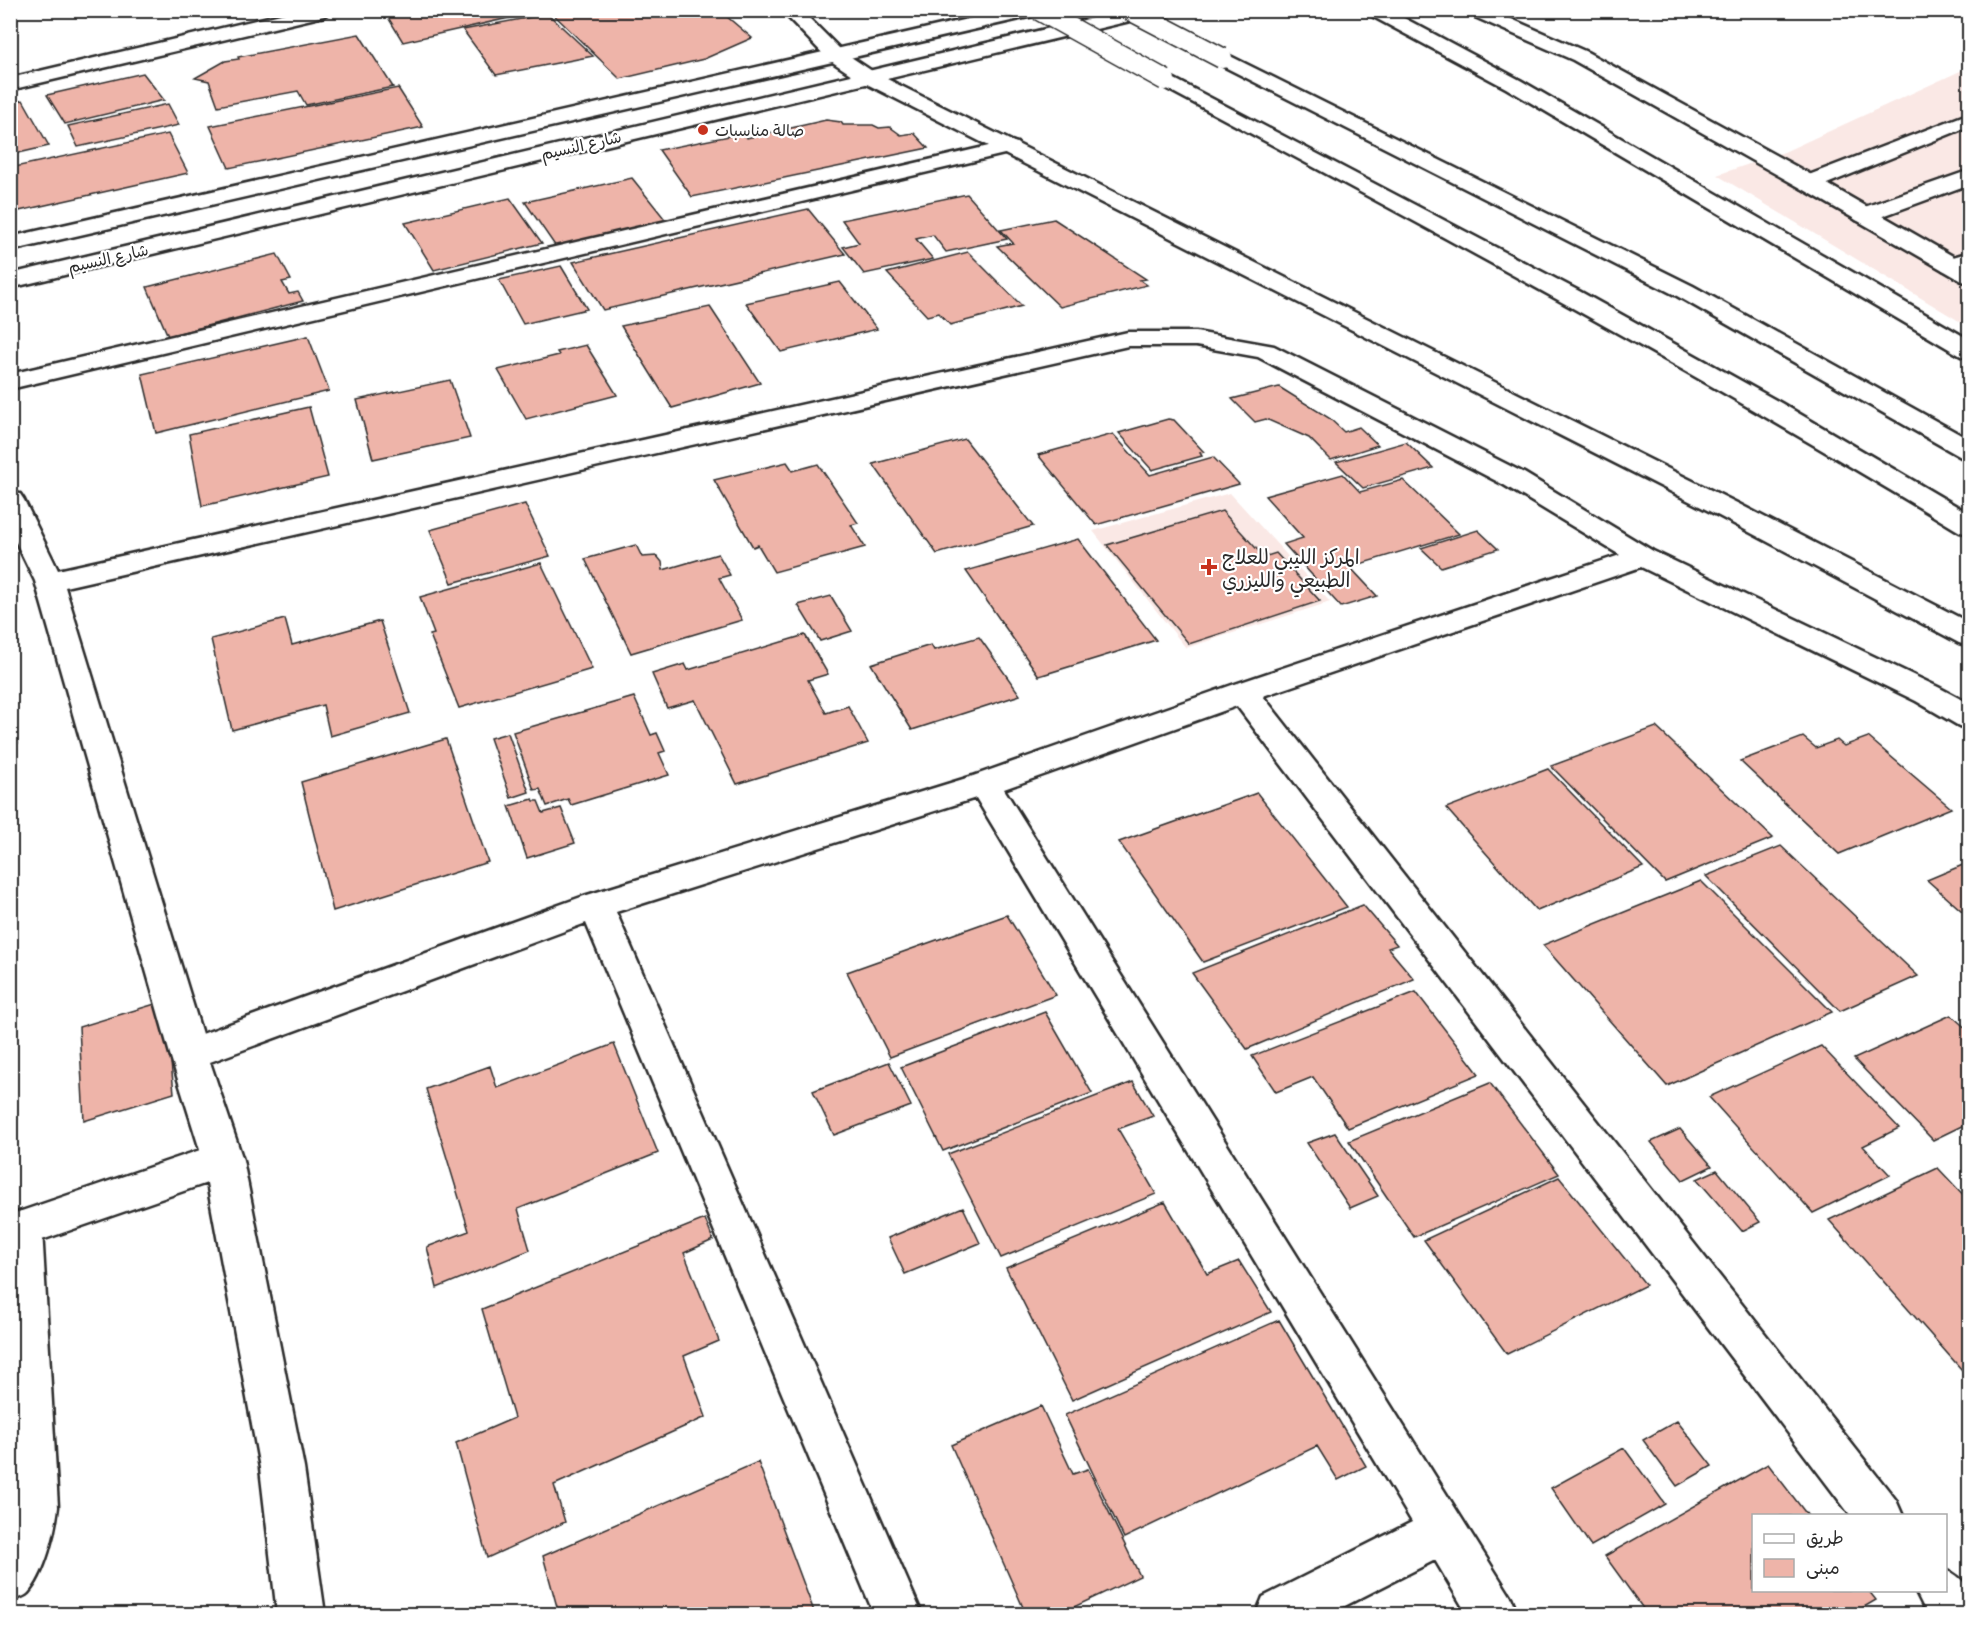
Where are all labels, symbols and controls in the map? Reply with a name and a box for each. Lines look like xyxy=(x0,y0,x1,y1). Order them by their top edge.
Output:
place label: صالة مناسبات xyxy=(715,120,804,140)
marker: صالة مناسبات xyxy=(696,123,710,137)
street label: شارع النسيم xyxy=(539,126,624,167)
street label: شارع النسيم xyxy=(66,239,151,280)
place label: المركز الليبي للعلاج الطبيعي والليزري xyxy=(1222,544,1360,598)
marker: المركز الليبي للعلاج الطبيعي والليزري xyxy=(1200,558,1218,576)
legend xyxy=(1752,1514,1947,1592)
text: طريق xyxy=(1806,1526,1844,1549)
text: مبنى xyxy=(1806,1556,1840,1579)

